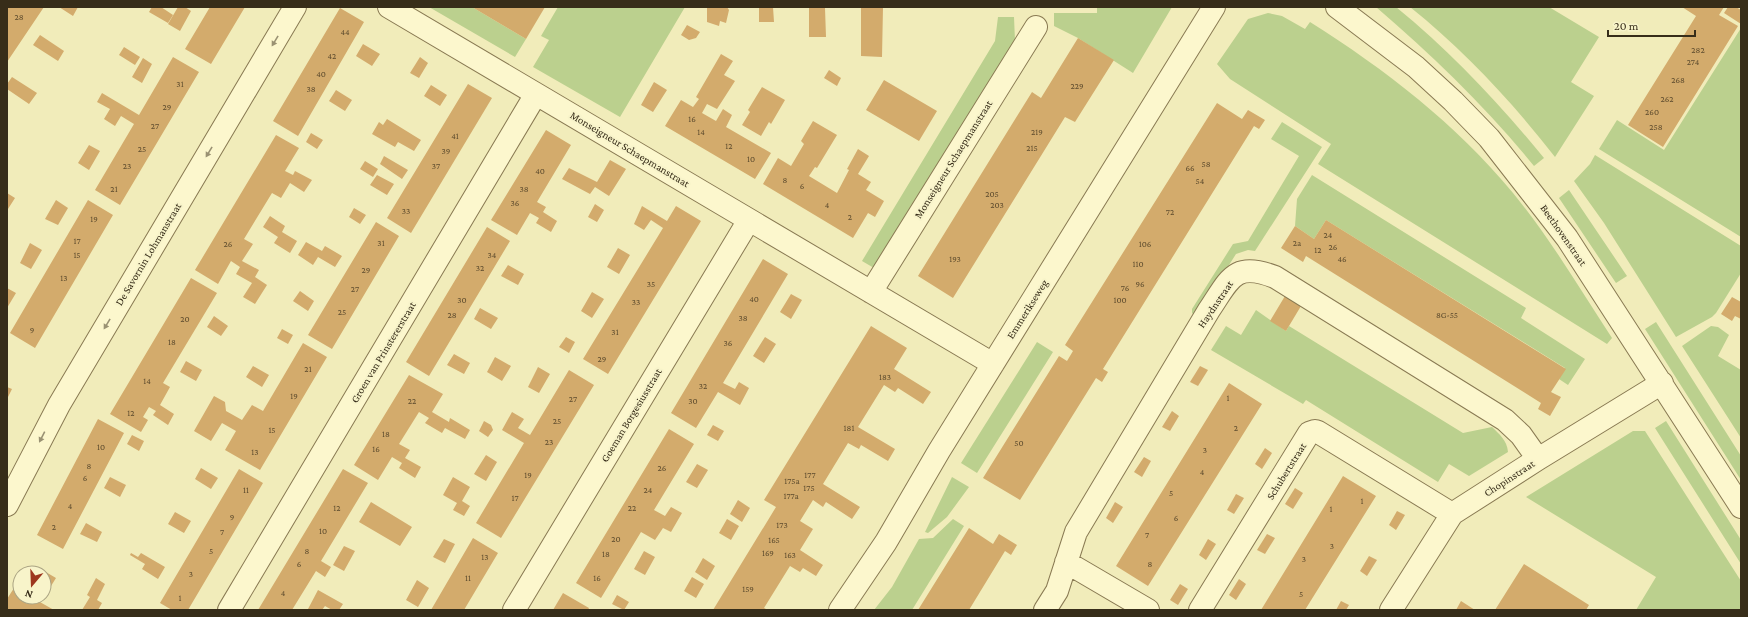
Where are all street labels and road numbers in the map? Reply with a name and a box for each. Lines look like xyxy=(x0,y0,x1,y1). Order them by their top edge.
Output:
street label: Monseigneur Schaepmanstraat xyxy=(912,97,995,221)
street label: Monseigneur Schaepmanstraat xyxy=(568,109,692,190)
street label: De Savornin Lohmanstraat xyxy=(113,200,184,308)
street label: Beethovenstraat xyxy=(1538,202,1590,268)
street label: Emmerikseweg xyxy=(1004,277,1051,341)
street label: Haydnstraat xyxy=(1195,278,1236,330)
street label: Groen van Prinstererstraat xyxy=(348,299,418,405)
street label: Goeman Borgesiusstraat xyxy=(598,366,665,465)
street label: Schubertstraat xyxy=(1264,440,1308,502)
street label: Chopinstraat xyxy=(1481,457,1537,500)

